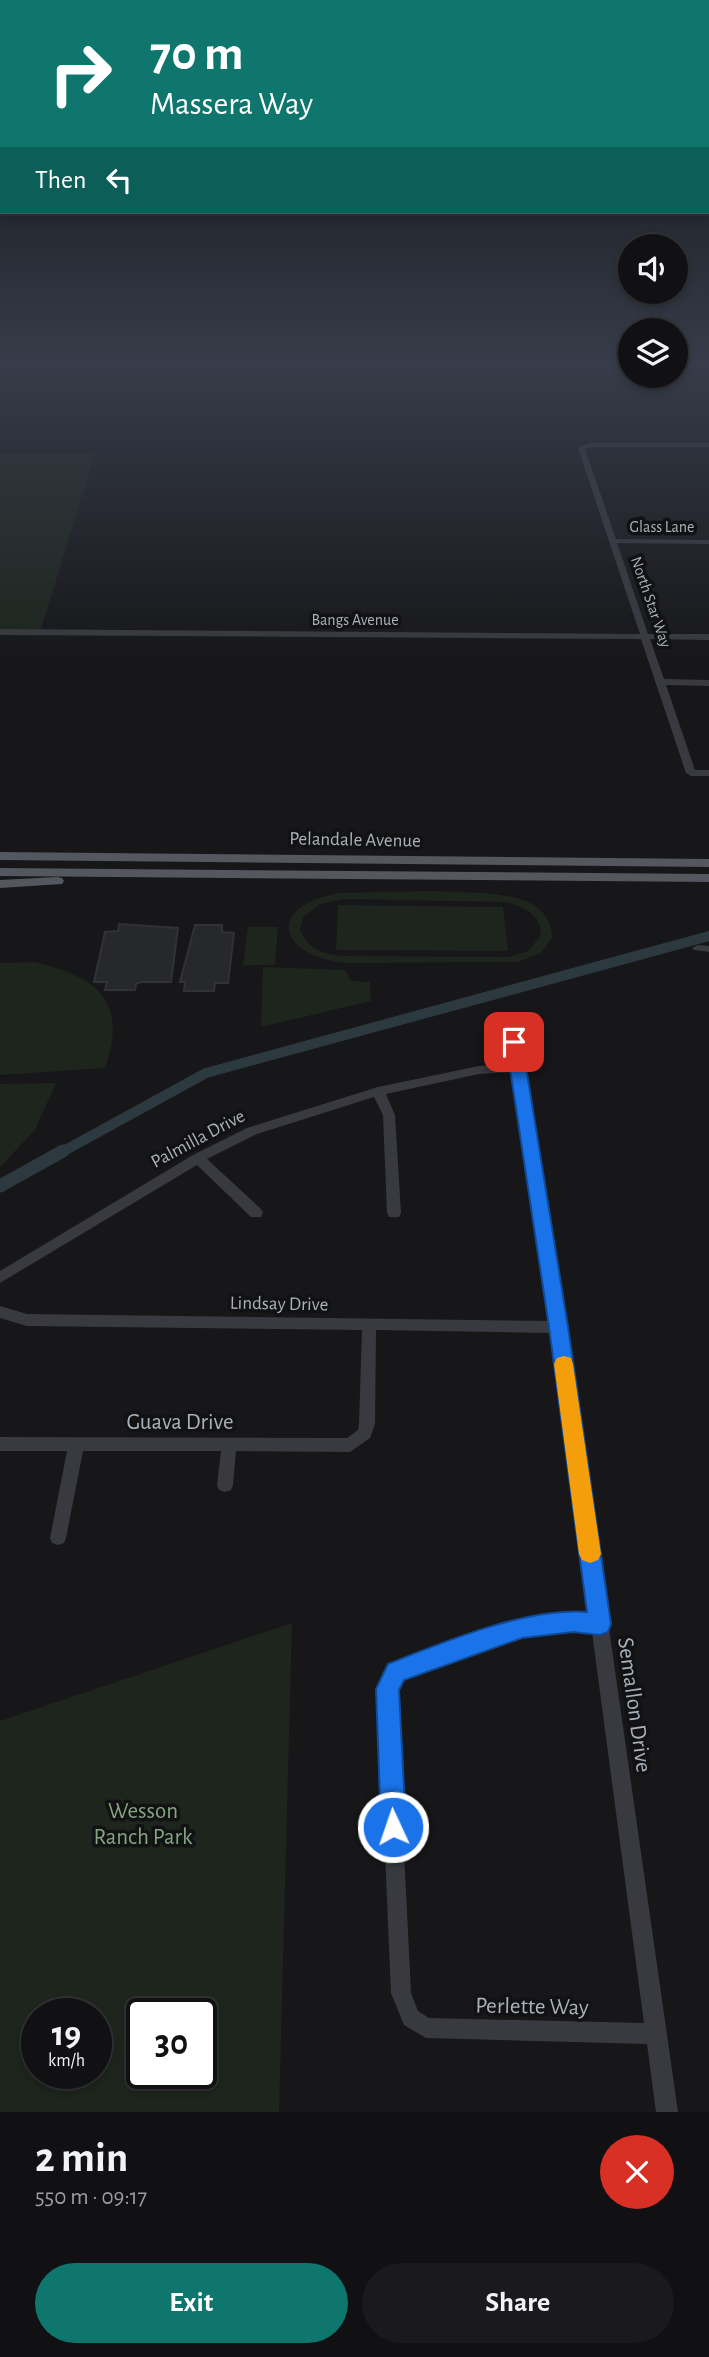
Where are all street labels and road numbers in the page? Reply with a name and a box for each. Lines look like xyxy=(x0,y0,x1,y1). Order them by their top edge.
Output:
street label: Glass Lane xyxy=(630,519,694,535)
street label: North Star Way xyxy=(627,555,674,650)
street label: Bangs Avenue xyxy=(311,612,399,628)
street label: Pelandale Avenue xyxy=(289,829,421,851)
street label: Palmilla Drive xyxy=(148,1106,248,1172)
street label: Lindsay Drive xyxy=(230,1294,328,1314)
street label: Guava Drive xyxy=(126,1411,234,1434)
street label: Semallon Drive xyxy=(613,1636,655,1774)
street label: Perlette Way xyxy=(475,1995,589,2019)

